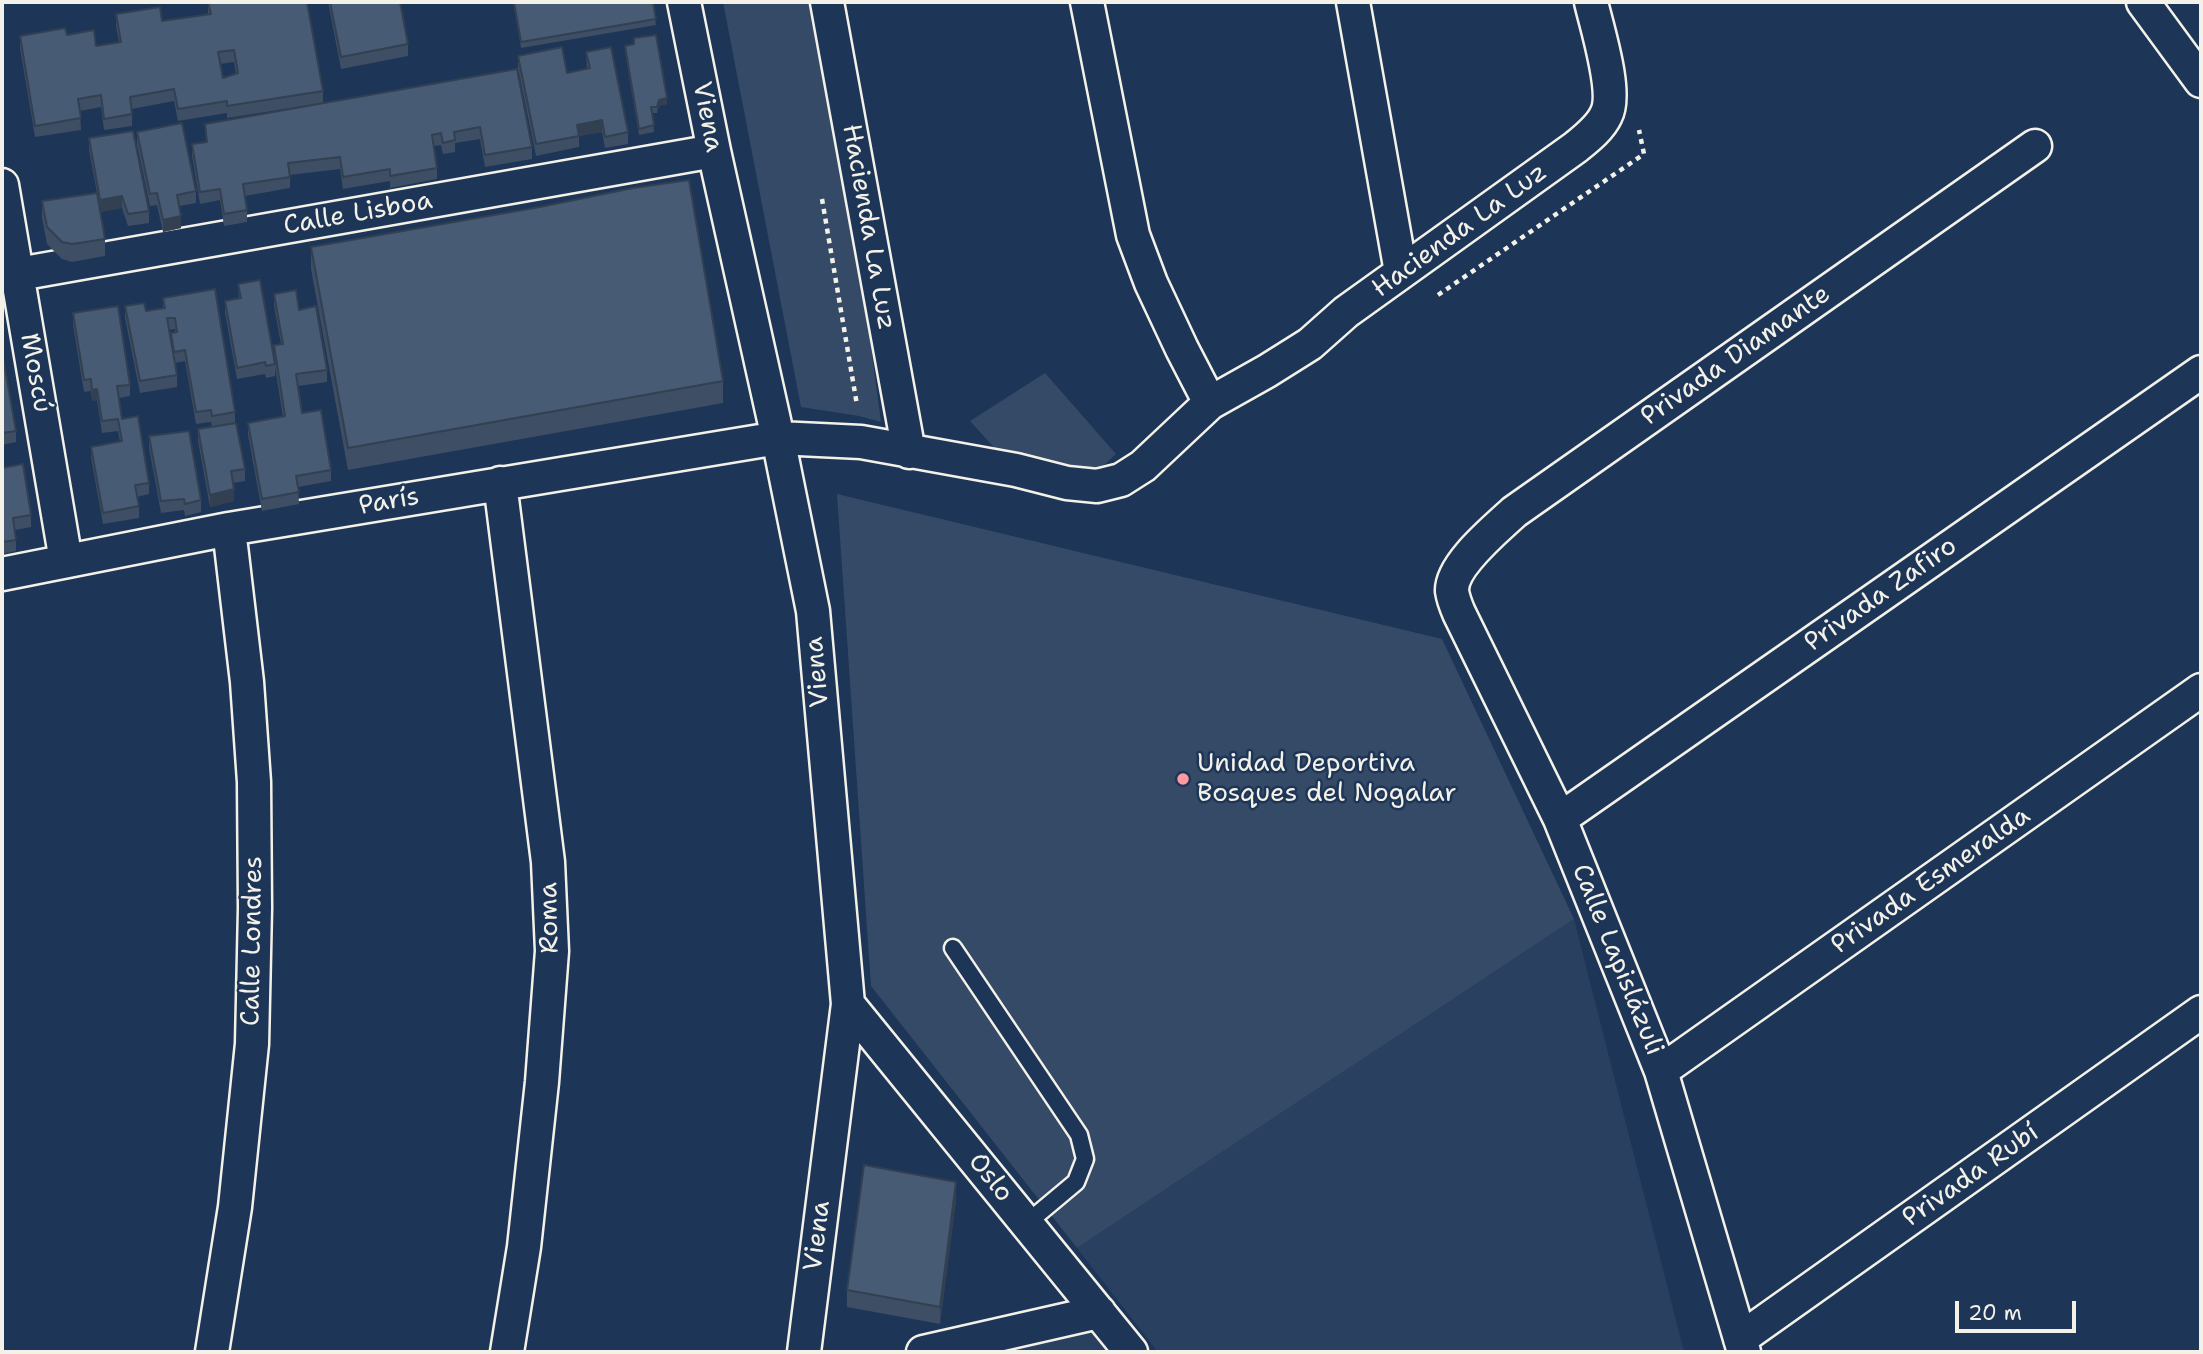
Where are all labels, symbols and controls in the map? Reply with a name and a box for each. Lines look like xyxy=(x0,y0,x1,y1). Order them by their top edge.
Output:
street label: Viena xyxy=(685,79,729,155)
street label: Hacienda La Luz xyxy=(835,122,901,332)
street label: Hacienda La Luz xyxy=(1367,157,1553,305)
street label: Calle Lisboa xyxy=(281,186,435,242)
street label: Privada Diamante xyxy=(1635,279,1837,433)
street label: Moscú xyxy=(13,331,57,415)
street label: París xyxy=(356,481,422,523)
street label: Privada Zafiro xyxy=(1799,531,1963,659)
street label: Viena xyxy=(799,635,837,709)
place label: Unidad Deportiva Bosques del Nogalar xyxy=(1197,748,1457,810)
marker: Unidad Deportiva Bosques del Nogalar xyxy=(1175,771,1191,787)
street label: Privada Esmeralda xyxy=(1826,801,2036,961)
street label: Calle Londres xyxy=(236,856,270,1026)
street label: Calle Lapislázuli xyxy=(1564,860,1670,1060)
street label: Roma xyxy=(534,882,566,954)
street label: Privada Rubí xyxy=(1897,1118,2045,1234)
street label: Oslo xyxy=(961,1147,1019,1209)
street label: Viena xyxy=(798,1199,838,1273)
scale bar xyxy=(1958,1288,2079,1332)
text: 20 m xyxy=(1968,1299,2022,1327)

